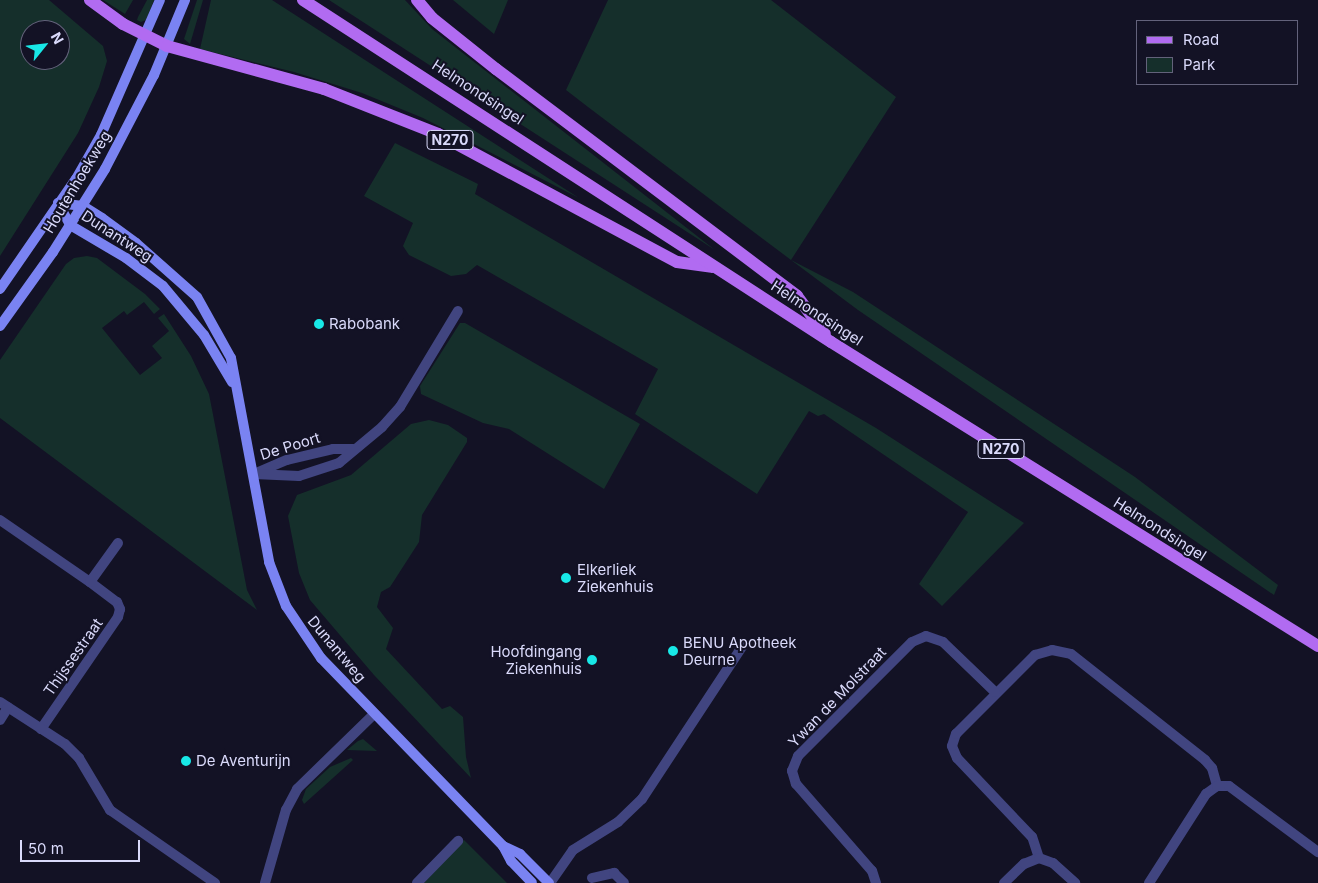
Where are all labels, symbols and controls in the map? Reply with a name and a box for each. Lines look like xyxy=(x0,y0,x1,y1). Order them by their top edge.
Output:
north arrow xyxy=(20,20,70,70)
legend xyxy=(1136,20,1298,85)
text: N xyxy=(48,29,68,47)
text: Road xyxy=(1183,30,1219,49)
text: Park xyxy=(1183,55,1215,74)
street label: Helmondsingel xyxy=(429,56,527,128)
street label: Houtenhoekweg xyxy=(39,128,115,236)
road number: N270 xyxy=(426,128,474,152)
street label: Dunantweg xyxy=(78,206,156,266)
street label: Helmondsingel xyxy=(768,277,866,349)
place label: Rabobank xyxy=(329,315,400,333)
marker: Rabobank xyxy=(313,318,325,330)
street label: De Poort xyxy=(258,428,322,464)
road number: N270 xyxy=(977,438,1025,460)
street label: Helmondsingel xyxy=(1110,493,1210,565)
place label: Elkerliek Ziekenhuis xyxy=(577,560,654,595)
marker: Elkerliek Ziekenhuis xyxy=(559,571,573,585)
street label: Dunantweg xyxy=(304,612,370,686)
street label: Thijssestraat xyxy=(40,615,106,699)
place label: BENU Apotheek Deurne xyxy=(683,633,797,668)
place label: Hoofdingang Ziekenhuis xyxy=(490,642,582,677)
street label: Ywan de Molstraat xyxy=(785,643,889,751)
marker: BENU Apotheek Deurne xyxy=(667,645,679,657)
marker: Hoofdingang Ziekenhuis xyxy=(586,654,598,666)
place label: De Aventurijn xyxy=(196,752,291,770)
marker: De Aventurijn xyxy=(180,755,192,767)
scale bar xyxy=(22,830,142,862)
text: 50 m xyxy=(28,839,64,858)

